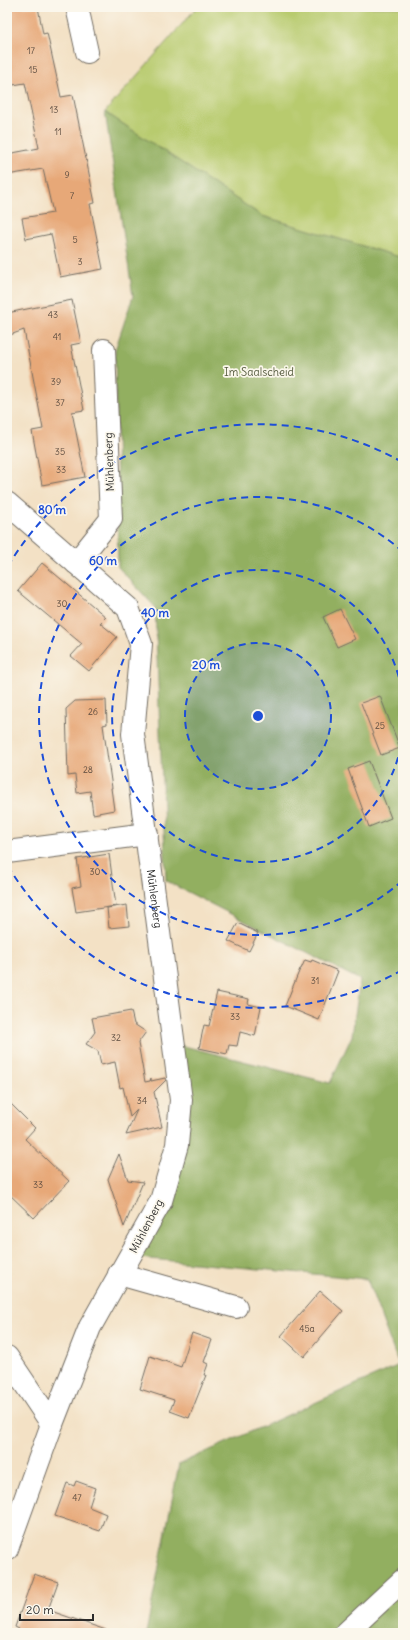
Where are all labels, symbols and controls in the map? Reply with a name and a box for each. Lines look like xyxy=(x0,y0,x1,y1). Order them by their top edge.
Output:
house number: 17 xyxy=(27,45,36,56)
house number: 15 xyxy=(29,64,37,75)
house number: 13 xyxy=(50,104,58,115)
house number: 11 xyxy=(54,126,62,137)
house number: 9 xyxy=(64,169,70,180)
house number: 7 xyxy=(70,190,75,201)
house number: 5 xyxy=(72,234,78,245)
house number: 3 xyxy=(77,256,83,267)
house number: 43 xyxy=(48,309,58,320)
house number: 41 xyxy=(53,331,61,342)
park label: Im Saalscheid xyxy=(224,365,294,379)
house number: 39 xyxy=(51,376,61,387)
house number: 37 xyxy=(55,397,65,408)
street label: Mühlenberg xyxy=(101,432,117,492)
house number: 35 xyxy=(55,446,65,457)
house number: 33 xyxy=(56,464,66,475)
text: 80 m xyxy=(38,502,67,517)
text: 60 m xyxy=(89,553,118,568)
house number: 30 xyxy=(56,598,68,609)
text: 40 m xyxy=(141,605,170,620)
text: 20 m xyxy=(192,657,220,672)
house number: 26 xyxy=(88,706,98,717)
centre of rings xyxy=(251,709,265,723)
house number: 25 xyxy=(375,720,385,731)
house number: 28 xyxy=(83,764,93,775)
house number: 30 xyxy=(89,866,101,877)
street label: Mühlenberg xyxy=(144,869,165,929)
house number: 31 xyxy=(311,975,319,986)
house number: 33 xyxy=(230,1011,240,1022)
house number: 32 xyxy=(111,1032,121,1043)
house number: 34 xyxy=(137,1095,147,1106)
house number: 33 xyxy=(33,1179,43,1190)
street label: Mühlenberg xyxy=(126,1197,166,1255)
house number: 45a xyxy=(299,1323,315,1334)
house number: 47 xyxy=(72,1492,82,1503)
scale bar xyxy=(20,1596,93,1622)
text: 20 m xyxy=(26,1602,54,1617)

